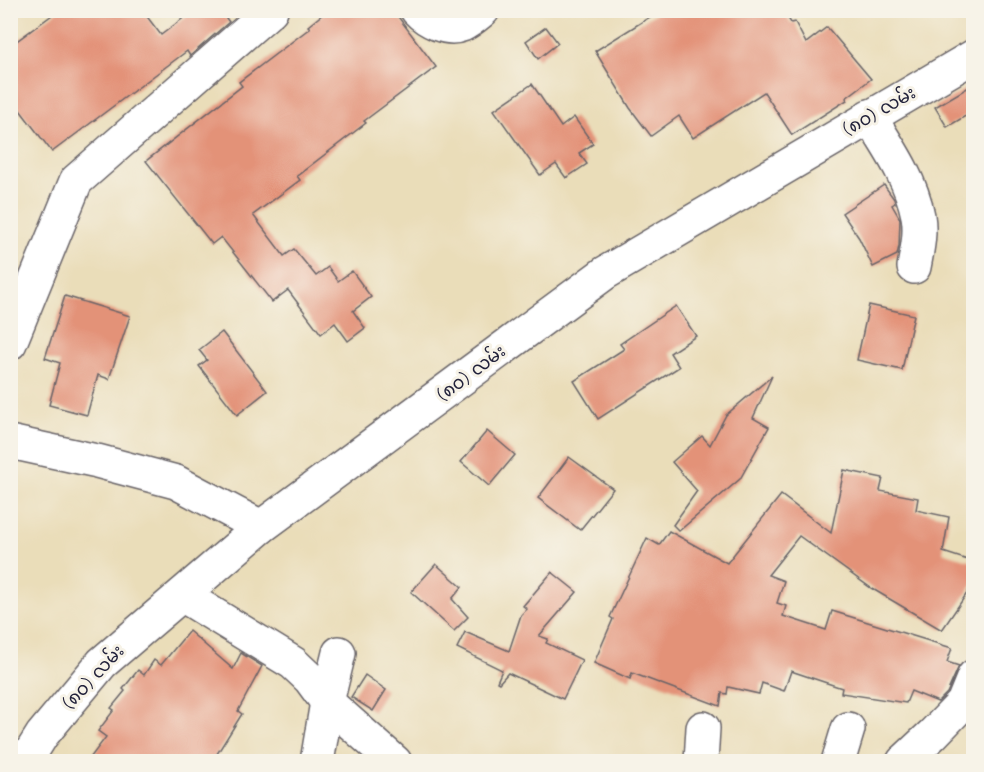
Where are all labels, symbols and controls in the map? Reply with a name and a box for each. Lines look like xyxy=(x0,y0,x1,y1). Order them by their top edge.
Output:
street label: (၈၀) လမ်း xyxy=(838,80,919,141)
street label: (၈၀) လမ်း xyxy=(431,338,510,406)
street label: (၈၀) လမ်း xyxy=(56,639,129,714)

